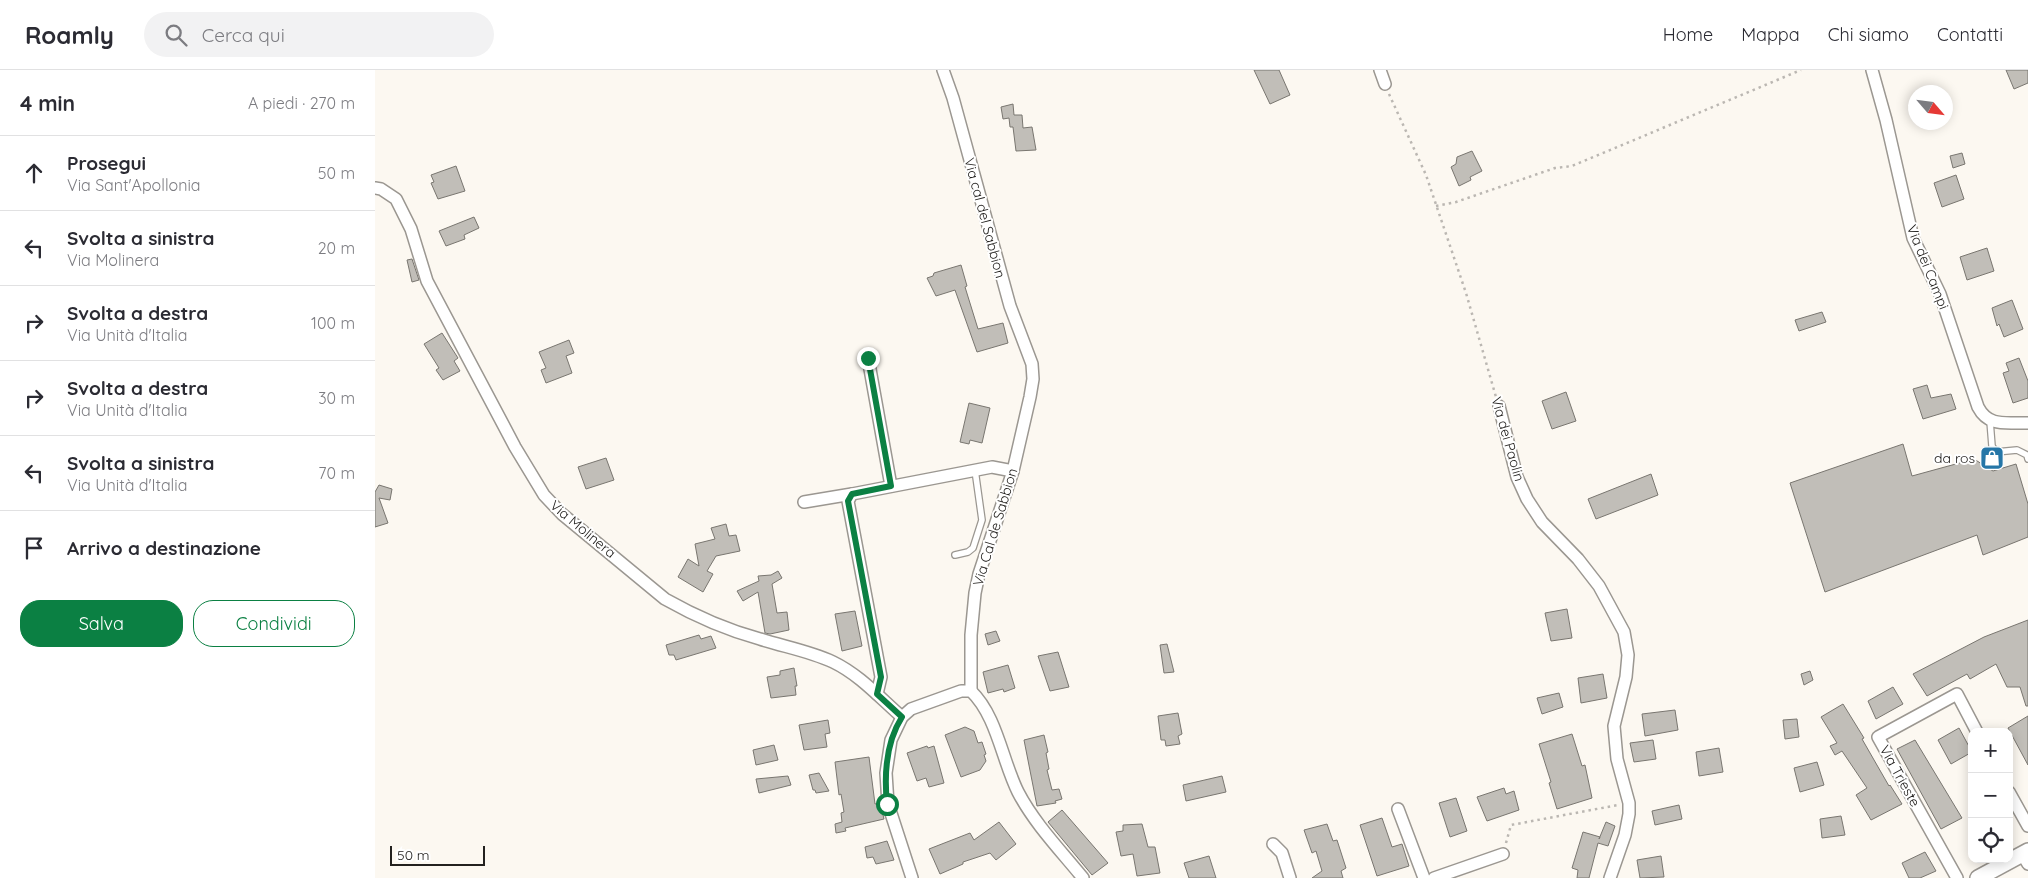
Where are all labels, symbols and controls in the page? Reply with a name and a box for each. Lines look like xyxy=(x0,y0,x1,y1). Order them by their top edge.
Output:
search box xyxy=(144,12,494,57)
text: Roamly xyxy=(25,20,114,50)
icon: search xyxy=(162,21,190,49)
text: Cerca qui xyxy=(202,23,285,47)
text: Home xyxy=(1663,23,1713,46)
text: Mappa xyxy=(1741,23,1800,46)
text: Chi siamo xyxy=(1828,23,1909,46)
text: Contatti xyxy=(1937,23,2003,46)
north arrow xyxy=(1908,85,1953,130)
text: 4 min xyxy=(20,90,75,116)
text: A piedi · 270 m xyxy=(248,93,355,113)
text: Prosegui xyxy=(67,151,146,175)
street label: Via cal del Sabbion xyxy=(960,156,1010,280)
icon: ahead xyxy=(20,159,48,187)
text: 50 m xyxy=(318,163,355,183)
text: Via Sant'Apollonia xyxy=(67,175,201,195)
street label: Via dei Campi xyxy=(1903,222,1953,312)
text: Svolta a sinistra xyxy=(67,226,214,250)
icon: left xyxy=(20,234,48,262)
text: 20 m xyxy=(318,238,355,258)
text: Via Molinera xyxy=(67,250,159,270)
text: Svolta a destra xyxy=(67,301,208,325)
icon: right xyxy=(20,309,48,337)
text: 100 m xyxy=(311,313,355,333)
text: Via Unità d'Italia xyxy=(67,325,187,345)
route end xyxy=(857,347,880,370)
text: Svolta a destra xyxy=(67,376,208,400)
icon: right xyxy=(20,384,48,412)
text: 30 m xyxy=(318,388,355,408)
street label: Via dei Paolin xyxy=(1487,395,1529,483)
text: Via Unità d'Italia xyxy=(67,400,187,420)
shop icon: da ros xyxy=(1979,445,2005,471)
place label: da ros xyxy=(1934,449,1975,467)
text: Svolta a sinistra xyxy=(67,451,214,475)
icon: left xyxy=(20,459,48,487)
text: 70 m xyxy=(318,463,355,483)
street label: Via Cal de Sabbion xyxy=(969,466,1021,588)
text: Via Unità d'Italia xyxy=(67,475,187,495)
street label: Via Molinera xyxy=(546,496,620,562)
icon: arrive xyxy=(20,534,48,562)
text: Arrivo a destinazione xyxy=(67,536,261,560)
button: Salva xyxy=(20,600,183,647)
button: Condividi xyxy=(193,600,355,647)
map controls xyxy=(1968,728,2013,863)
button: + xyxy=(1968,728,2013,773)
street label: Via Trieste xyxy=(1876,742,1924,810)
button: − xyxy=(1968,773,2013,818)
route start xyxy=(876,793,899,816)
button: locate xyxy=(1968,818,2013,863)
scale bar xyxy=(390,843,485,866)
text: 50 m xyxy=(397,846,430,864)

